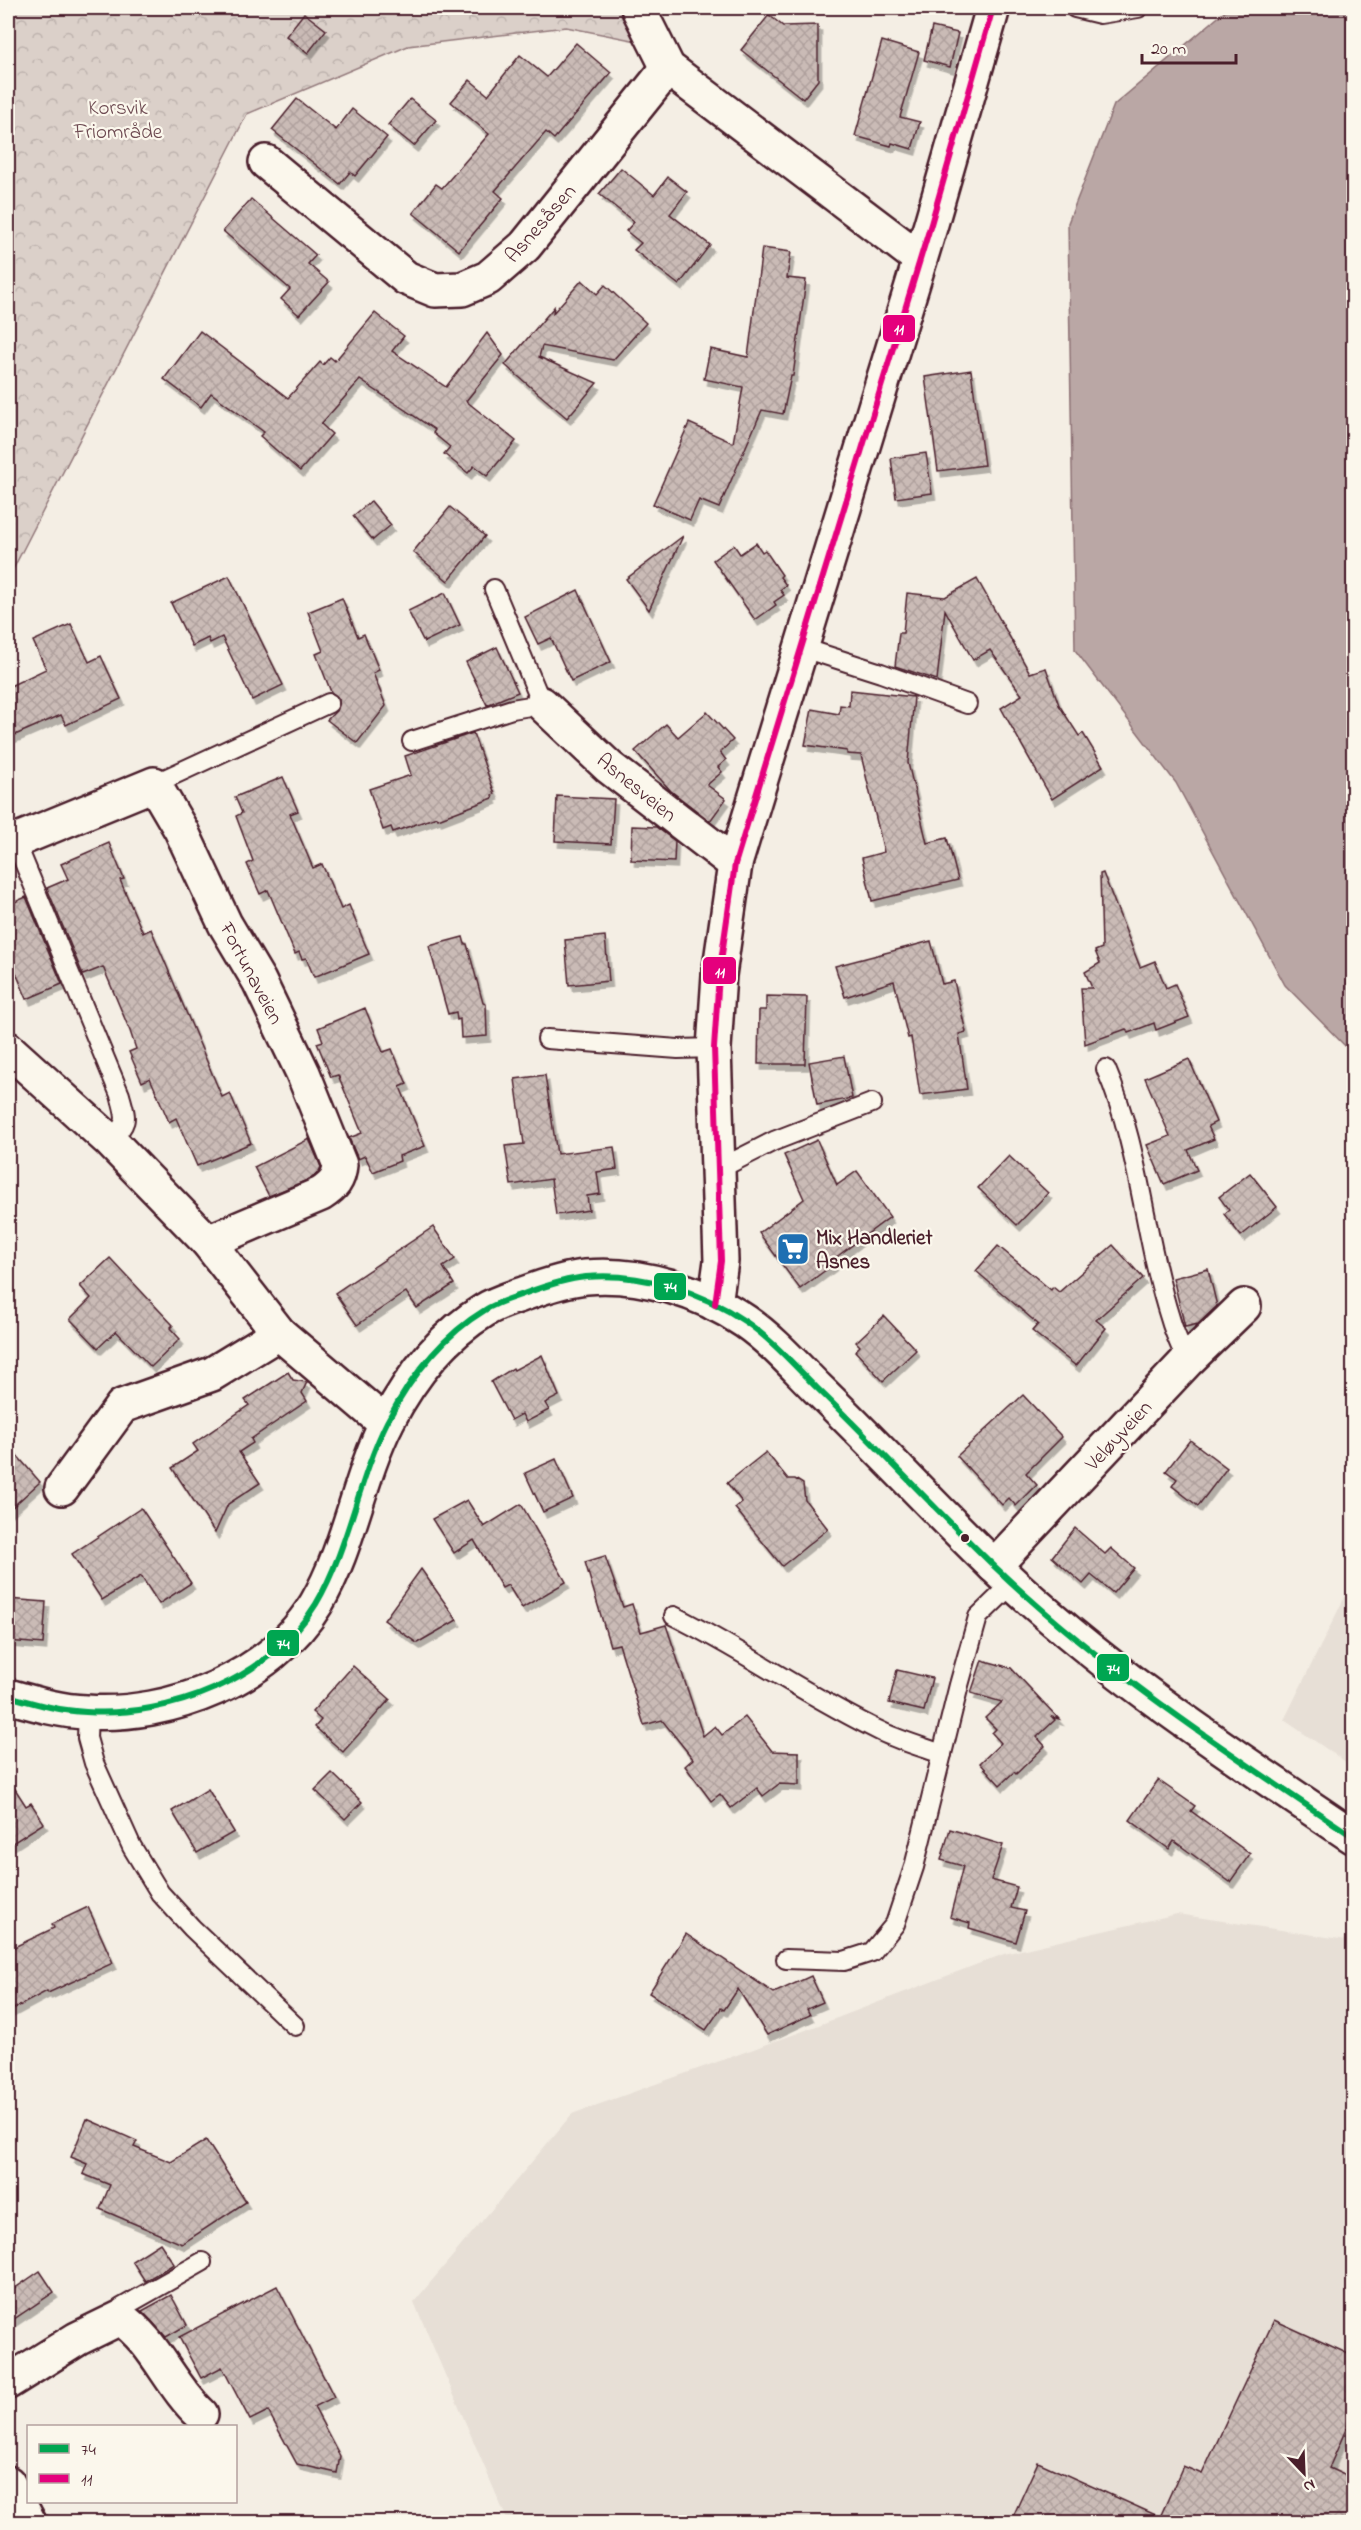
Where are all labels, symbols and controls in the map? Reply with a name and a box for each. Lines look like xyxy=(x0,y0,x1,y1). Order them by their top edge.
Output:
scale bar xyxy=(1142,27,1236,65)
text: 20 m xyxy=(1151,37,1186,63)
park label: Korsvik Friområde xyxy=(73,94,163,148)
street label: Asnesåsen xyxy=(499,178,584,270)
line badge: 11 xyxy=(882,314,916,343)
text: 11 xyxy=(894,318,905,342)
street label: Asnesveien xyxy=(589,747,682,830)
street label: Fortunaveien xyxy=(210,917,290,1030)
line badge: 11 xyxy=(702,956,737,985)
text: 11 xyxy=(715,961,726,985)
place label: Mix Handleriet Asnes xyxy=(816,1224,934,1278)
supermarket icon: Mix Handleriet Asnes xyxy=(775,1231,811,1267)
line badge: 74 xyxy=(653,1272,687,1301)
text: 74 xyxy=(663,1276,677,1300)
street label: Veløyveien xyxy=(1078,1394,1162,1481)
unlabelled marker xyxy=(959,1532,971,1544)
line badge: 74 xyxy=(266,1629,300,1657)
text: 74 xyxy=(276,1633,290,1657)
line badge: 74 xyxy=(1096,1653,1130,1682)
text: 74 xyxy=(1106,1658,1120,1682)
legend xyxy=(27,2425,237,2503)
text: 74 xyxy=(81,2438,96,2464)
north arrow xyxy=(1274,2443,1334,2503)
text: 11 xyxy=(81,2468,93,2494)
text: N xyxy=(1299,2472,1319,2498)

